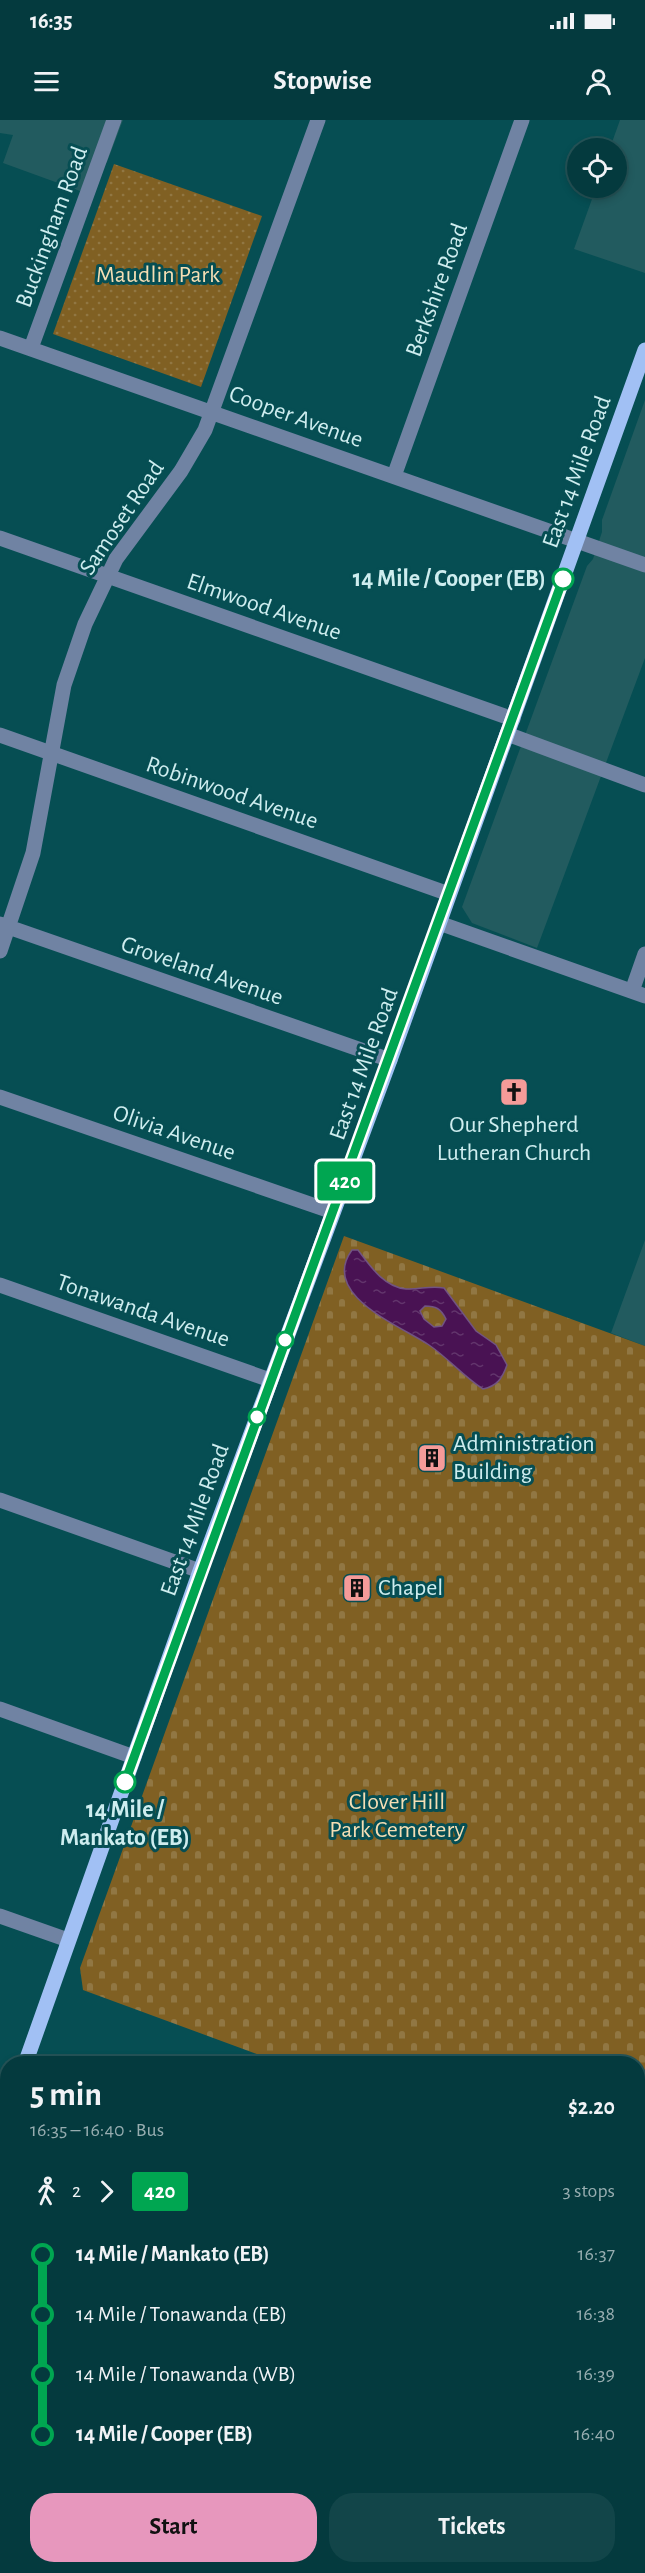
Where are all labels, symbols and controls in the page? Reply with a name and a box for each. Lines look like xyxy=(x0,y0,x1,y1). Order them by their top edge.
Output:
text: 16:35 xyxy=(30,10,73,32)
icon: menu xyxy=(30,65,63,98)
icon: person xyxy=(582,65,615,98)
text: Stopwise xyxy=(273,67,372,94)
map controls xyxy=(567,138,627,198)
button: locate xyxy=(567,138,627,198)
street label: Buckingham Road xyxy=(12,143,92,311)
street label: Berkshire Road xyxy=(402,220,472,360)
park label: Maudlin Park xyxy=(96,263,220,287)
street label: Cooper Avenue xyxy=(226,382,366,452)
street label: East 14 Mile Road xyxy=(538,393,616,551)
street label: Samoset Road xyxy=(75,457,169,579)
place label: 14 Mile / Cooper (EB) xyxy=(353,567,546,591)
marker: 14 Mile / Cooper (EB) xyxy=(552,568,574,590)
street label: Elmwood Avenue xyxy=(184,569,344,645)
street label: Robinwood Avenue xyxy=(143,752,321,834)
street label: Groveland Avenue xyxy=(118,932,286,1010)
street label: East 14 Mile Road xyxy=(325,985,403,1143)
church icon: Our Shepherd Lutheran Church xyxy=(498,1076,530,1108)
street label: Olivia Avenue xyxy=(110,1101,238,1165)
place label: Our Shepherd Lutheran Church xyxy=(437,1113,591,1165)
line badge: 420 xyxy=(310,1162,380,1200)
text: 420 xyxy=(329,1171,361,1192)
street label: Tonawanda Avenue xyxy=(53,1270,233,1352)
unlabelled marker xyxy=(276,1331,294,1349)
unlabelled marker xyxy=(248,1408,266,1426)
place label: Administration Building xyxy=(453,1432,595,1484)
street label: East 14 Mile Road xyxy=(156,1441,234,1599)
building icon: Administration Building xyxy=(416,1442,448,1474)
building icon: Chapel xyxy=(341,1572,373,1604)
place label: Chapel xyxy=(378,1576,443,1600)
marker: 14 Mile / Mankato (EB) xyxy=(114,1771,136,1793)
park label: Clover Hill Park Cemetery xyxy=(329,1790,465,1842)
place label: 14 Mile / Mankato (EB) xyxy=(60,1798,190,1850)
text: 5 min xyxy=(30,2079,102,2112)
text: $2.20 xyxy=(568,2096,615,2118)
text: 16:35 – 16:40 · Bus xyxy=(30,2120,164,2140)
icon: walk xyxy=(30,2175,63,2208)
icon: forward xyxy=(90,2175,123,2208)
text: 2 xyxy=(72,2181,81,2201)
text: 420 xyxy=(144,2181,176,2202)
text: 3 stops xyxy=(563,2181,615,2201)
text: 14 Mile / Mankato (EB) xyxy=(76,2243,270,2265)
text: 16:37 xyxy=(578,2244,615,2264)
text: 14 Mile / Tonawanda (EB) xyxy=(76,2303,287,2325)
text: 16:38 xyxy=(576,2304,615,2324)
text: 14 Mile / Tonawanda (WB) xyxy=(76,2363,296,2385)
text: 16:39 xyxy=(577,2364,615,2384)
text: 14 Mile / Cooper (EB) xyxy=(76,2423,253,2445)
text: 16:40 xyxy=(574,2424,615,2444)
button: Start xyxy=(30,2493,317,2562)
button: Tickets xyxy=(329,2493,615,2562)

